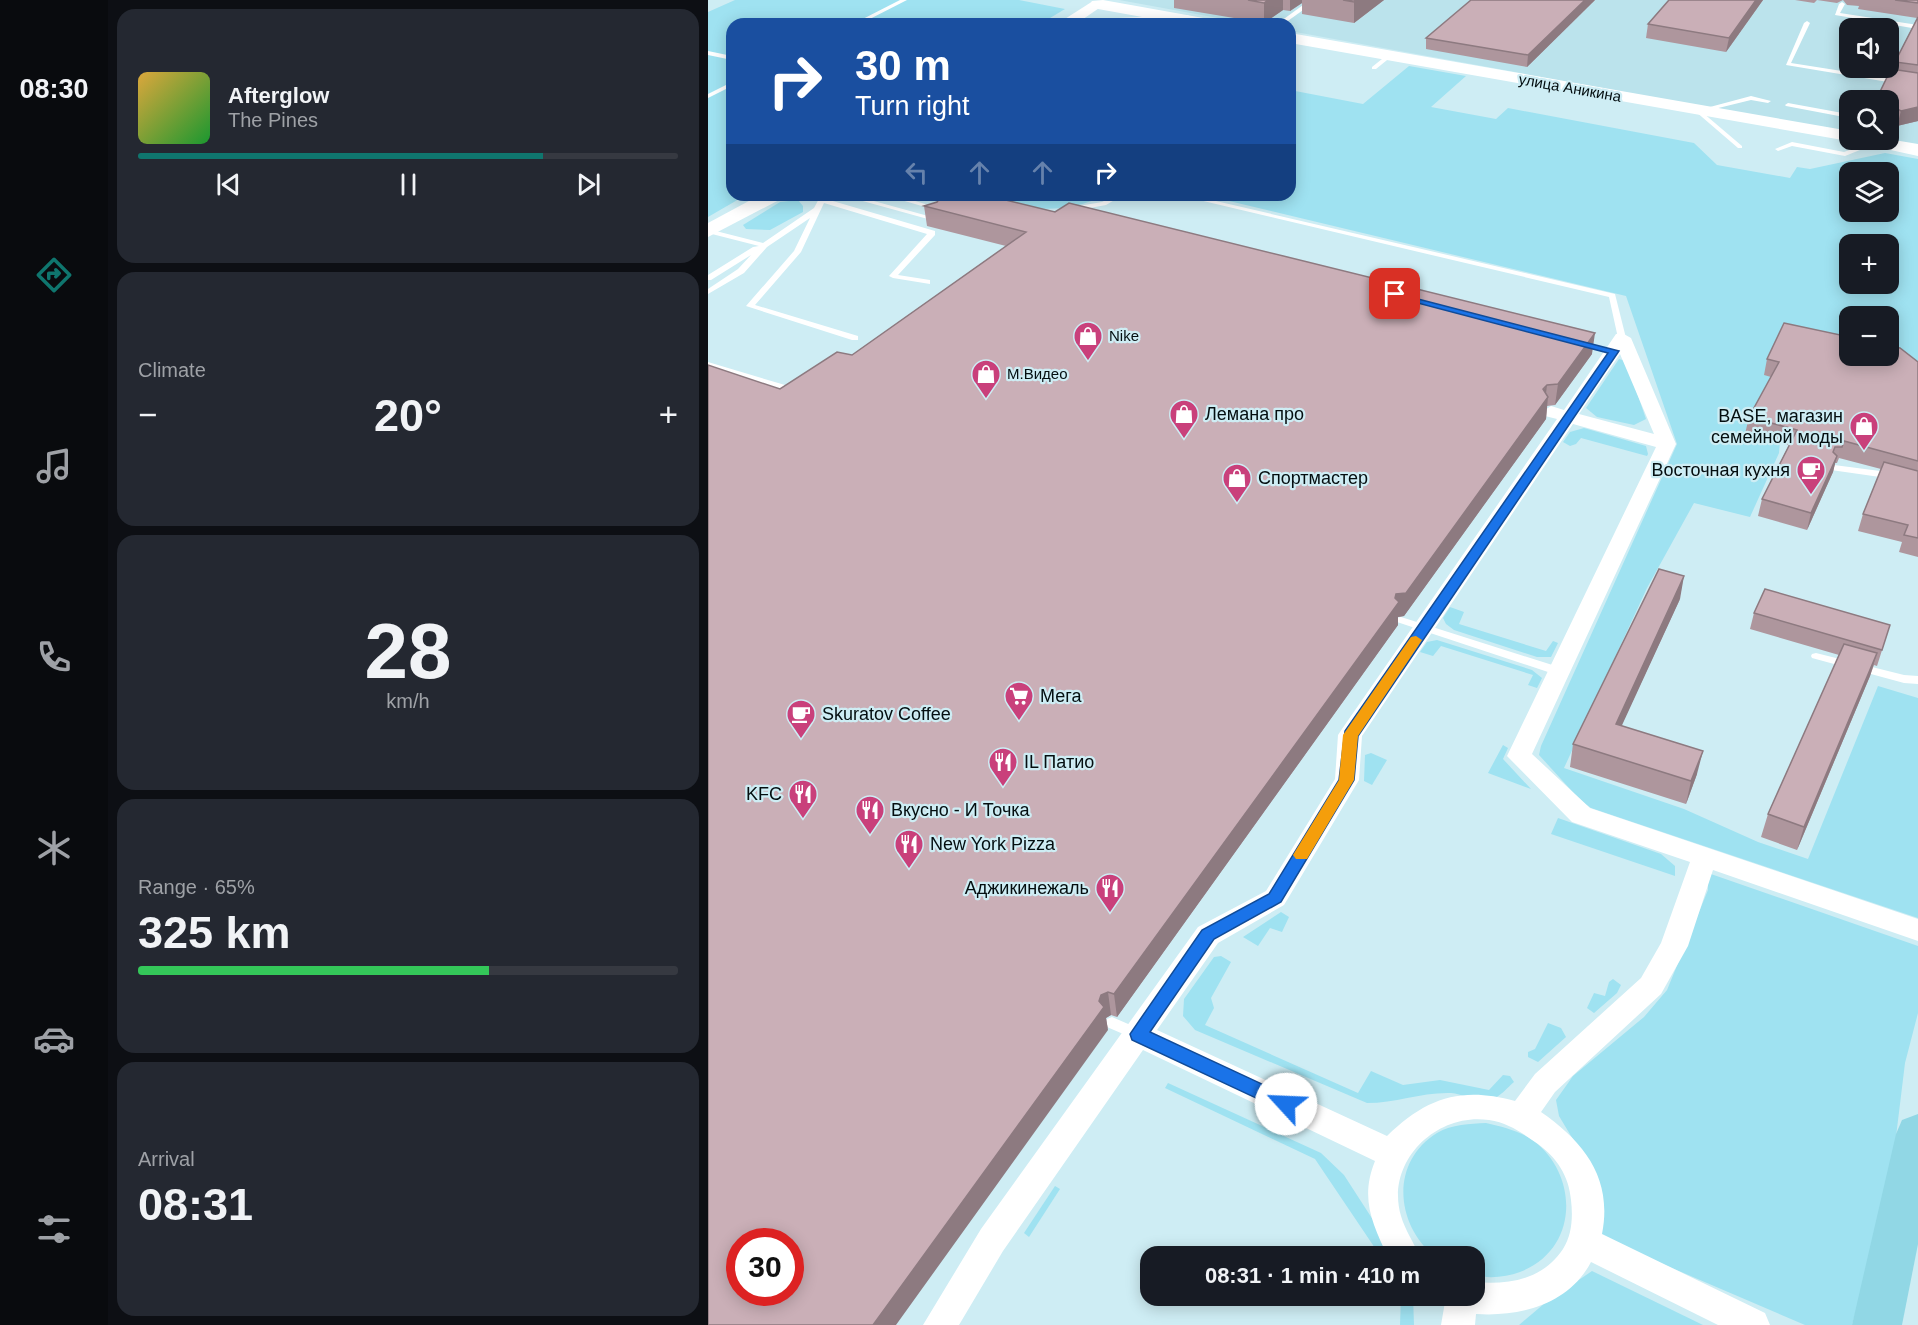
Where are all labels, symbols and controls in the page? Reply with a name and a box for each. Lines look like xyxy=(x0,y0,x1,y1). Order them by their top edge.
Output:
map controls xyxy=(1839,18,1899,366)
button: sound xyxy=(1839,18,1899,78)
icon: right xyxy=(756,42,834,120)
text: 30 m xyxy=(855,42,951,89)
street label: улица Аникина xyxy=(1518,70,1623,105)
text: 08:30 xyxy=(19,74,89,104)
text: Afterglow xyxy=(228,83,329,108)
button: search xyxy=(1839,90,1899,150)
text: Turn right xyxy=(855,91,970,121)
text: The Pines xyxy=(228,109,318,131)
icon: left xyxy=(900,156,933,189)
icon: ahead xyxy=(963,156,996,189)
icon: ahead xyxy=(1026,156,1059,189)
icon: right xyxy=(1089,156,1122,189)
button: layers xyxy=(1839,162,1899,222)
icon: previous xyxy=(212,168,245,201)
icon: pause xyxy=(392,168,425,201)
icon: next xyxy=(572,168,605,201)
button: + xyxy=(1839,234,1899,294)
icon: directions xyxy=(33,254,75,296)
pin xyxy=(1369,268,1420,319)
icon: arrive xyxy=(1378,277,1411,310)
button: − xyxy=(1839,306,1899,366)
shop icon: Nike xyxy=(1072,320,1104,362)
place label: Nike xyxy=(1109,327,1139,344)
shop icon: М.Видео xyxy=(970,358,1002,400)
text: Climate xyxy=(138,359,206,381)
place label: М.Видео xyxy=(1007,365,1067,382)
text: 20° xyxy=(374,390,442,441)
text: − xyxy=(138,396,157,433)
text: + xyxy=(659,396,678,433)
shop icon: Лемана про xyxy=(1168,398,1200,440)
place label: Лемана про xyxy=(1205,404,1304,424)
place label: BASE, магазин семейной моды xyxy=(1711,406,1843,447)
shop icon: BASE, магазин семейной моды xyxy=(1848,410,1880,452)
icon: music xyxy=(33,445,75,487)
cafe icon: Восточная кухня xyxy=(1795,454,1827,496)
place label: Восточная кухня xyxy=(1651,460,1790,480)
shop icon: Спортмастер xyxy=(1221,462,1253,504)
place label: Спортмастер xyxy=(1258,468,1368,488)
text: 28 xyxy=(365,607,451,695)
icon: phone xyxy=(33,636,75,678)
supermarket icon: Мега xyxy=(1003,680,1035,722)
place label: Мега xyxy=(1040,686,1082,706)
text: km/h xyxy=(386,690,430,712)
cafe icon: Skuratov Coffee xyxy=(785,698,817,740)
place label: Skuratov Coffee xyxy=(822,704,951,724)
restaurant icon: IL Патио xyxy=(987,746,1019,788)
place label: IL Патио xyxy=(1024,752,1094,772)
restaurant icon: KFC xyxy=(787,778,819,820)
place label: KFC xyxy=(746,784,782,804)
restaurant icon: Вкусно - И Точка xyxy=(854,794,886,836)
place label: Вкусно - И Точка xyxy=(891,800,1031,820)
icon: climate xyxy=(33,827,75,869)
restaurant icon: New York Pizza xyxy=(893,828,925,870)
place label: New York Pizza xyxy=(930,834,1056,854)
restaurant icon: Аджикинежаль xyxy=(1094,872,1126,914)
text: Range · 65% xyxy=(138,876,255,898)
place label: Аджикинежаль xyxy=(965,878,1089,898)
text: 325 km xyxy=(138,907,291,958)
icon: car xyxy=(33,1018,75,1060)
position arrow xyxy=(1254,1072,1318,1136)
text: Arrival xyxy=(138,1148,195,1170)
text: 08:31 xyxy=(138,1179,253,1230)
icon: filters xyxy=(33,1208,75,1250)
speed limit sign: 30 xyxy=(726,1228,804,1306)
text: 08:31 · 1 min · 410 m xyxy=(1205,1263,1420,1288)

